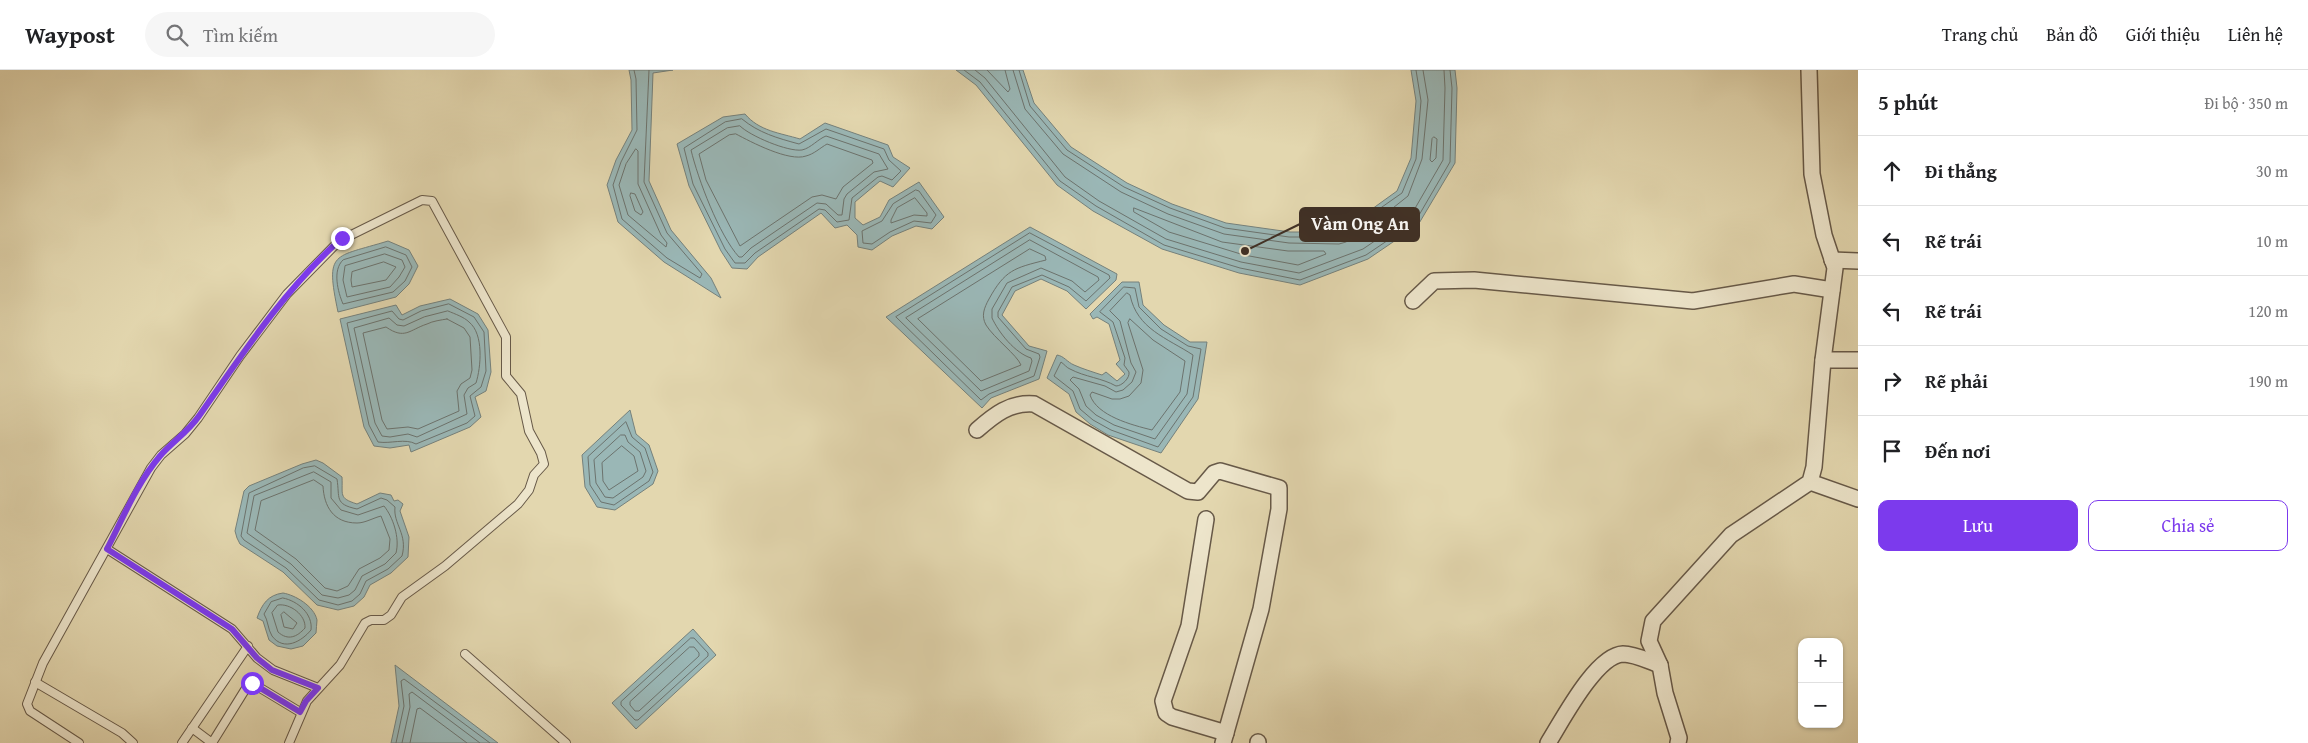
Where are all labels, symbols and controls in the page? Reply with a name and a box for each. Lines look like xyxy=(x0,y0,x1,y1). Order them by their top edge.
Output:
search box xyxy=(145,12,495,57)
text: Waypost xyxy=(25,17,115,52)
icon: search xyxy=(163,21,191,49)
text: Tìm kiếm xyxy=(203,21,278,49)
text: Trang chủ xyxy=(1942,21,2018,48)
text: Bản đồ xyxy=(2046,21,2098,48)
text: Giới thiệu xyxy=(2126,21,2200,48)
text: Liên hệ xyxy=(2228,21,2283,48)
text: 5 phút xyxy=(1878,87,1938,118)
text: Đi bộ · 350 m xyxy=(2204,91,2288,115)
icon: ahead xyxy=(1878,157,1906,185)
text: Đi thẳng xyxy=(1925,157,1997,185)
text: 30 m xyxy=(2256,159,2288,183)
callout: Vàm Ong An xyxy=(1300,208,1419,241)
text: Vàm Ong An xyxy=(1311,210,1409,237)
route end xyxy=(331,227,354,250)
icon: left xyxy=(1878,227,1906,255)
text: Rẽ trái xyxy=(1925,227,1982,255)
text: 10 m xyxy=(2256,229,2288,253)
icon: left xyxy=(1878,297,1906,325)
text: Rẽ trái xyxy=(1925,297,1982,325)
text: 120 m xyxy=(2248,299,2288,323)
icon: right xyxy=(1878,367,1906,395)
text: Rẽ phải xyxy=(1925,367,1988,395)
text: 190 m xyxy=(2248,369,2288,393)
icon: arrive xyxy=(1878,437,1906,465)
text: Đến nơi xyxy=(1925,437,1991,465)
button: Lưu xyxy=(1878,500,2078,551)
button: Chia sẻ xyxy=(2088,500,2288,551)
map controls xyxy=(1798,638,1843,728)
button: + xyxy=(1798,638,1843,683)
route start xyxy=(241,672,264,695)
button: − xyxy=(1798,683,1843,728)

